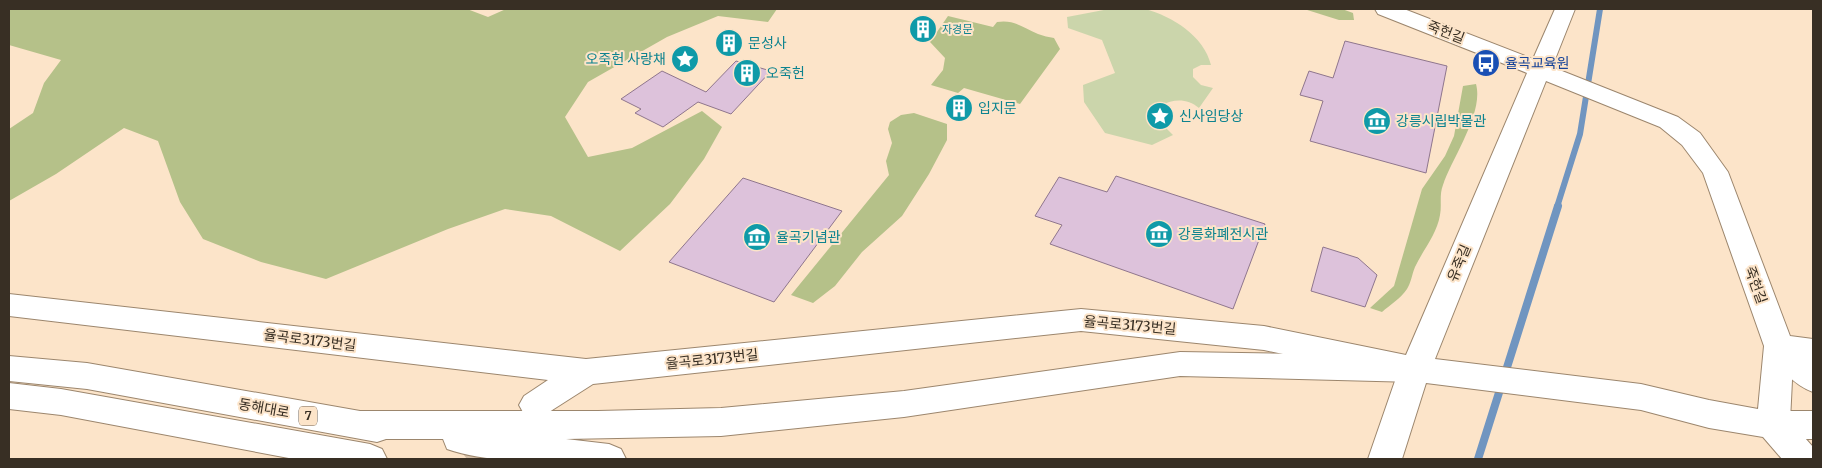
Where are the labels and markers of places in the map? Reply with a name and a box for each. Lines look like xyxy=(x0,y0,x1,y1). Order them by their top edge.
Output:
building icon: 자경문 xyxy=(908,14,938,44)
place label: 자경문 xyxy=(942,22,972,36)
building icon: 문성사 xyxy=(714,28,744,58)
place label: 문성사 xyxy=(748,34,787,52)
place icon: 오죽헌 사랑채 xyxy=(670,44,700,74)
bus stop icon: 율곡교육원 xyxy=(1471,48,1501,78)
place label: 오죽헌 사랑채 xyxy=(585,50,666,68)
place label: 율곡교육원 xyxy=(1505,54,1569,72)
building icon: 오죽헌 xyxy=(732,58,762,88)
place label: 오죽헌 xyxy=(766,64,805,82)
building icon: 입지문 xyxy=(944,93,974,123)
place label: 입지문 xyxy=(978,99,1017,117)
place icon: 신사임당상 xyxy=(1145,101,1175,131)
museum icon: 강릉시립박물관 xyxy=(1362,106,1392,136)
place label: 신사임당상 xyxy=(1179,107,1244,125)
place label: 강릉시립박물관 xyxy=(1396,112,1486,130)
museum icon: 강릉화폐전시관 xyxy=(1144,219,1174,249)
museum icon: 율곡기념관 xyxy=(742,222,772,252)
place label: 강릉화폐전시관 xyxy=(1178,225,1268,243)
place label: 율곡기념관 xyxy=(776,228,841,246)

